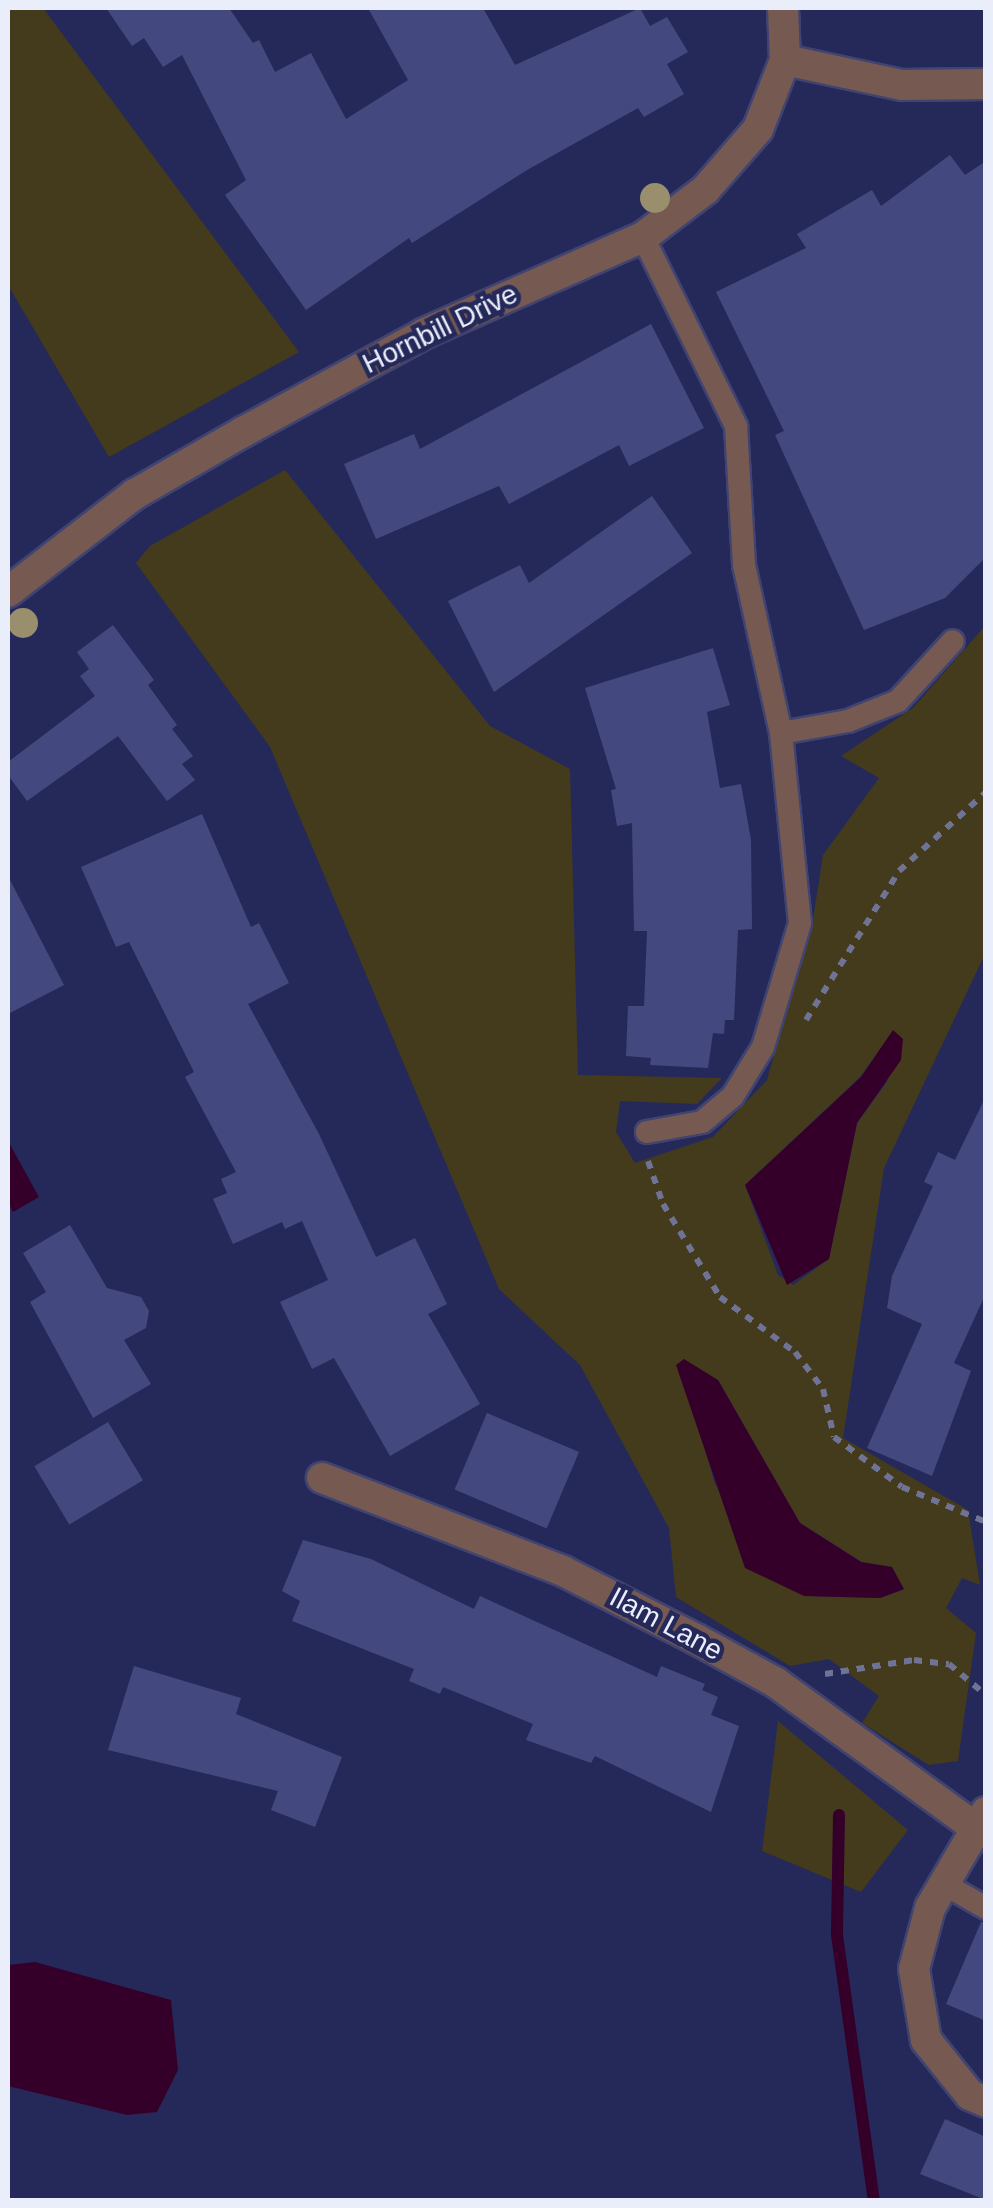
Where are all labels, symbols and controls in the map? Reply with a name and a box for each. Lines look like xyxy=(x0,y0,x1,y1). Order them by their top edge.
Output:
street label: Hornbill Drive xyxy=(357,277,523,381)
street label: Ilam Lane xyxy=(604,1580,728,1668)

